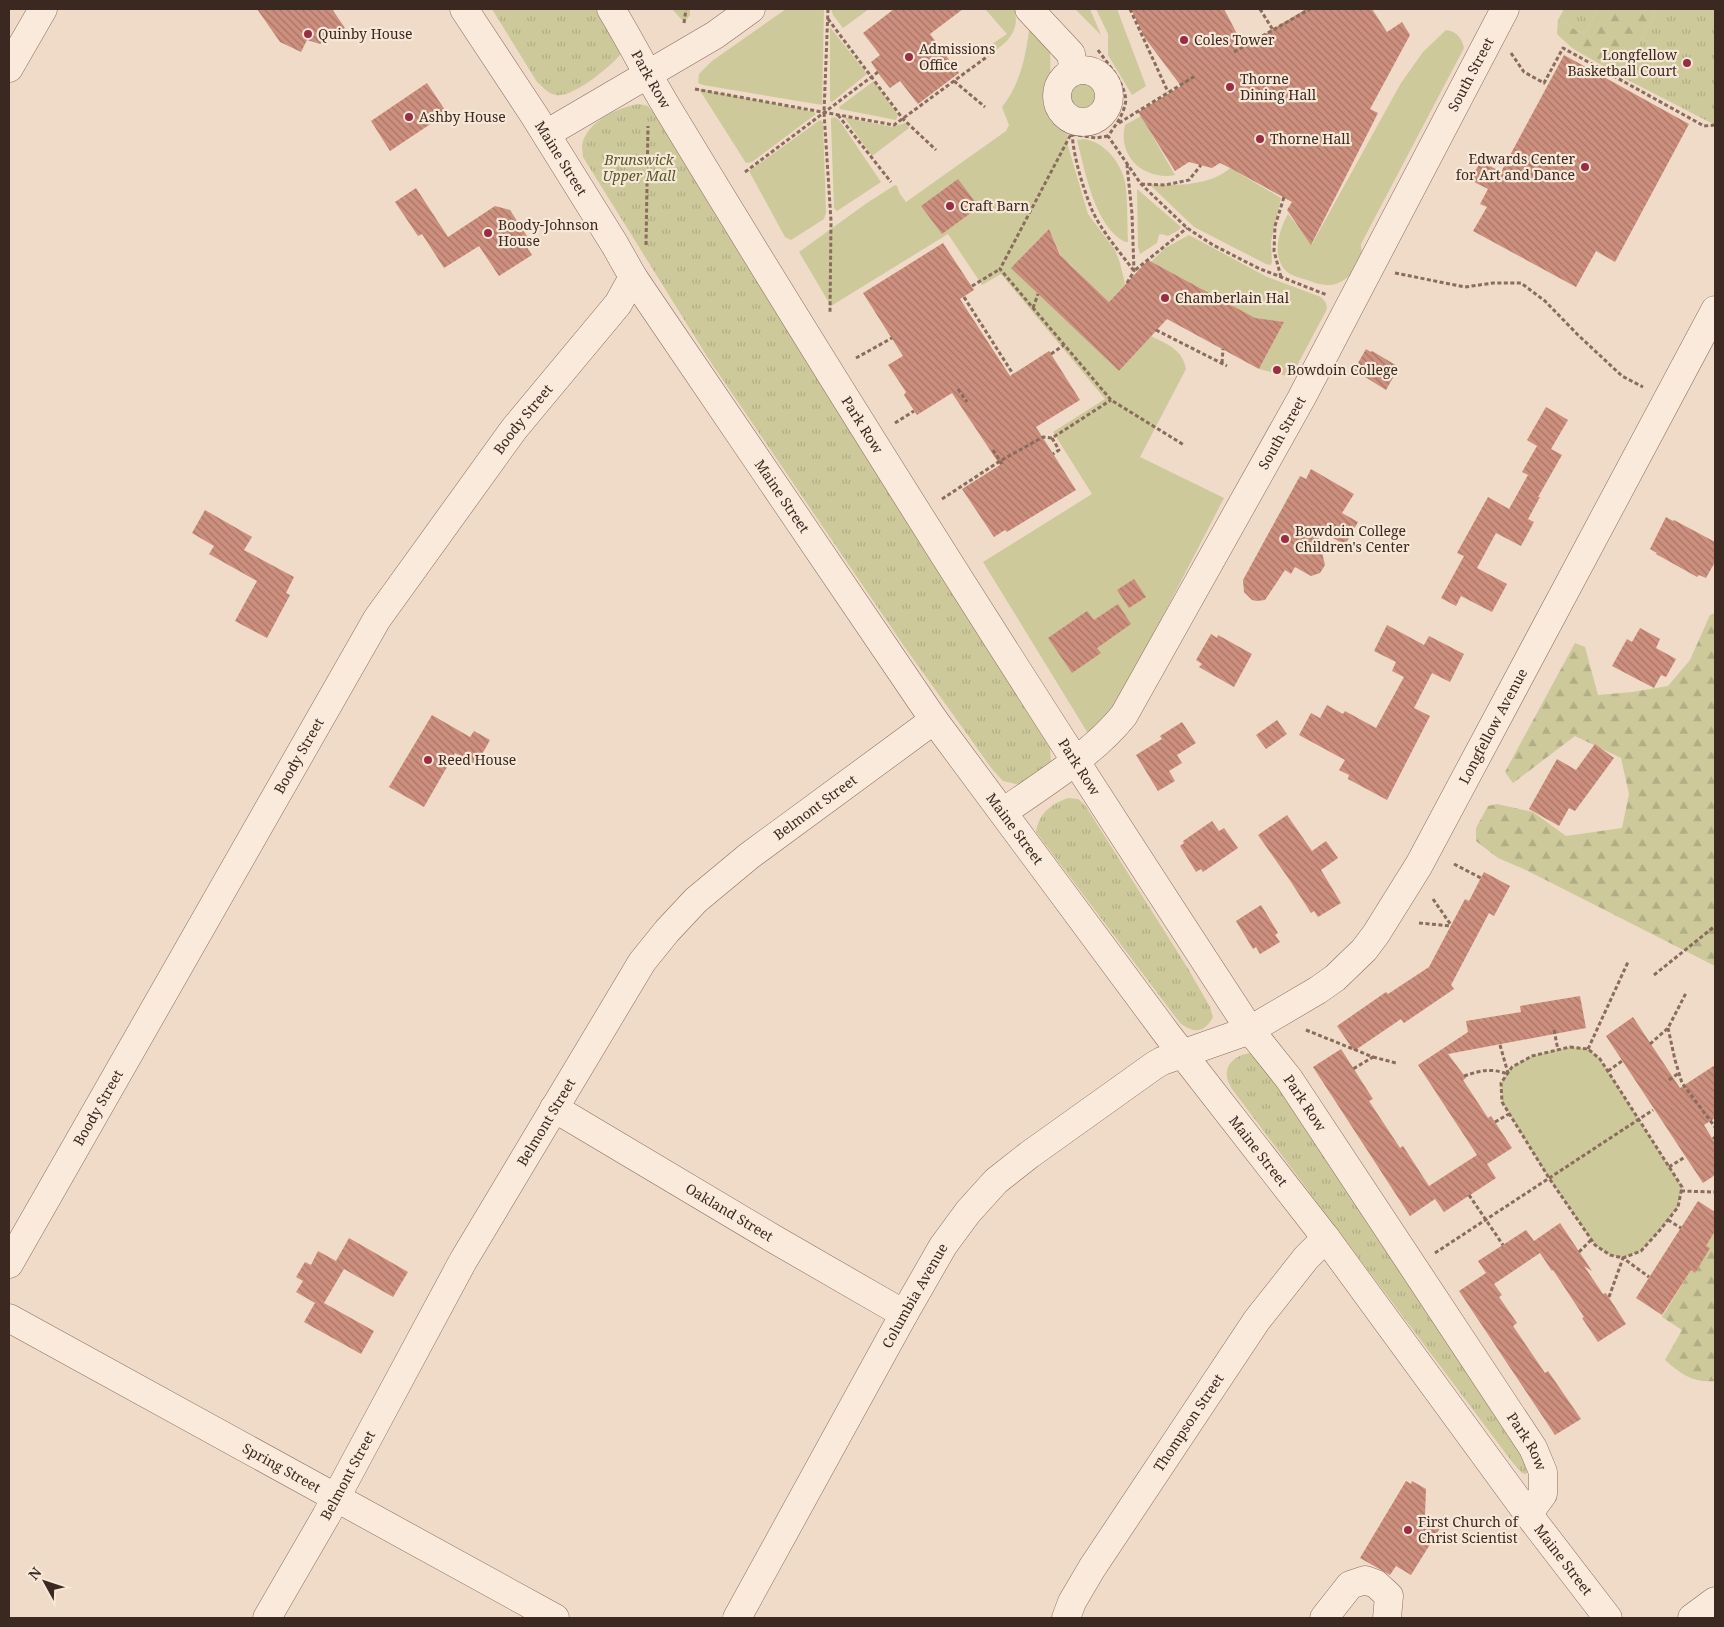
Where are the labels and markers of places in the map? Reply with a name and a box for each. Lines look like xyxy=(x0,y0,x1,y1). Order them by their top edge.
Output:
place label: Quinby House xyxy=(318,24,413,43)
marker: Quinby House xyxy=(302,28,314,40)
place label: Coles Tower xyxy=(1194,30,1275,49)
marker: Coles Tower xyxy=(1178,34,1190,46)
place label: Admissions Office xyxy=(919,39,995,74)
place label: Longfellow Basketball Court xyxy=(1567,45,1678,80)
marker: Admissions Office xyxy=(903,51,915,63)
marker: Longfellow Basketball Court xyxy=(1681,57,1693,69)
place label: Thorne Dining Hall xyxy=(1240,69,1317,104)
marker: Thorne Dining Hall xyxy=(1224,81,1236,93)
place label: Ashby House xyxy=(419,107,506,126)
marker: Ashby House xyxy=(403,111,415,123)
place label: Thorne Hall xyxy=(1270,129,1351,148)
marker: Thorne Hall xyxy=(1254,133,1266,145)
place label: Edwards Center for Art and Dance xyxy=(1456,149,1575,184)
marker: Edwards Center for Art and Dance xyxy=(1579,161,1591,173)
place label: Craft Barn xyxy=(960,196,1029,215)
marker: Craft Barn xyxy=(944,200,956,212)
place label: Boody-Johnson House xyxy=(498,215,599,250)
marker: Boody-Johnson House xyxy=(482,227,494,239)
place label: Chamberlain Hal xyxy=(1175,288,1290,307)
marker: Chamberlain Hal xyxy=(1159,292,1171,304)
place label: Bowdoin College xyxy=(1287,360,1398,379)
marker: Bowdoin College xyxy=(1271,364,1283,376)
place label: Bowdoin College Children's Center xyxy=(1295,521,1410,556)
marker: Bowdoin College Children's Center xyxy=(1279,533,1291,545)
place label: Reed House xyxy=(438,750,516,769)
marker: Reed House xyxy=(422,754,434,766)
place label: First Church of Christ Scientist xyxy=(1418,1512,1520,1547)
marker: First Church of Christ Scientist xyxy=(1402,1524,1414,1536)

